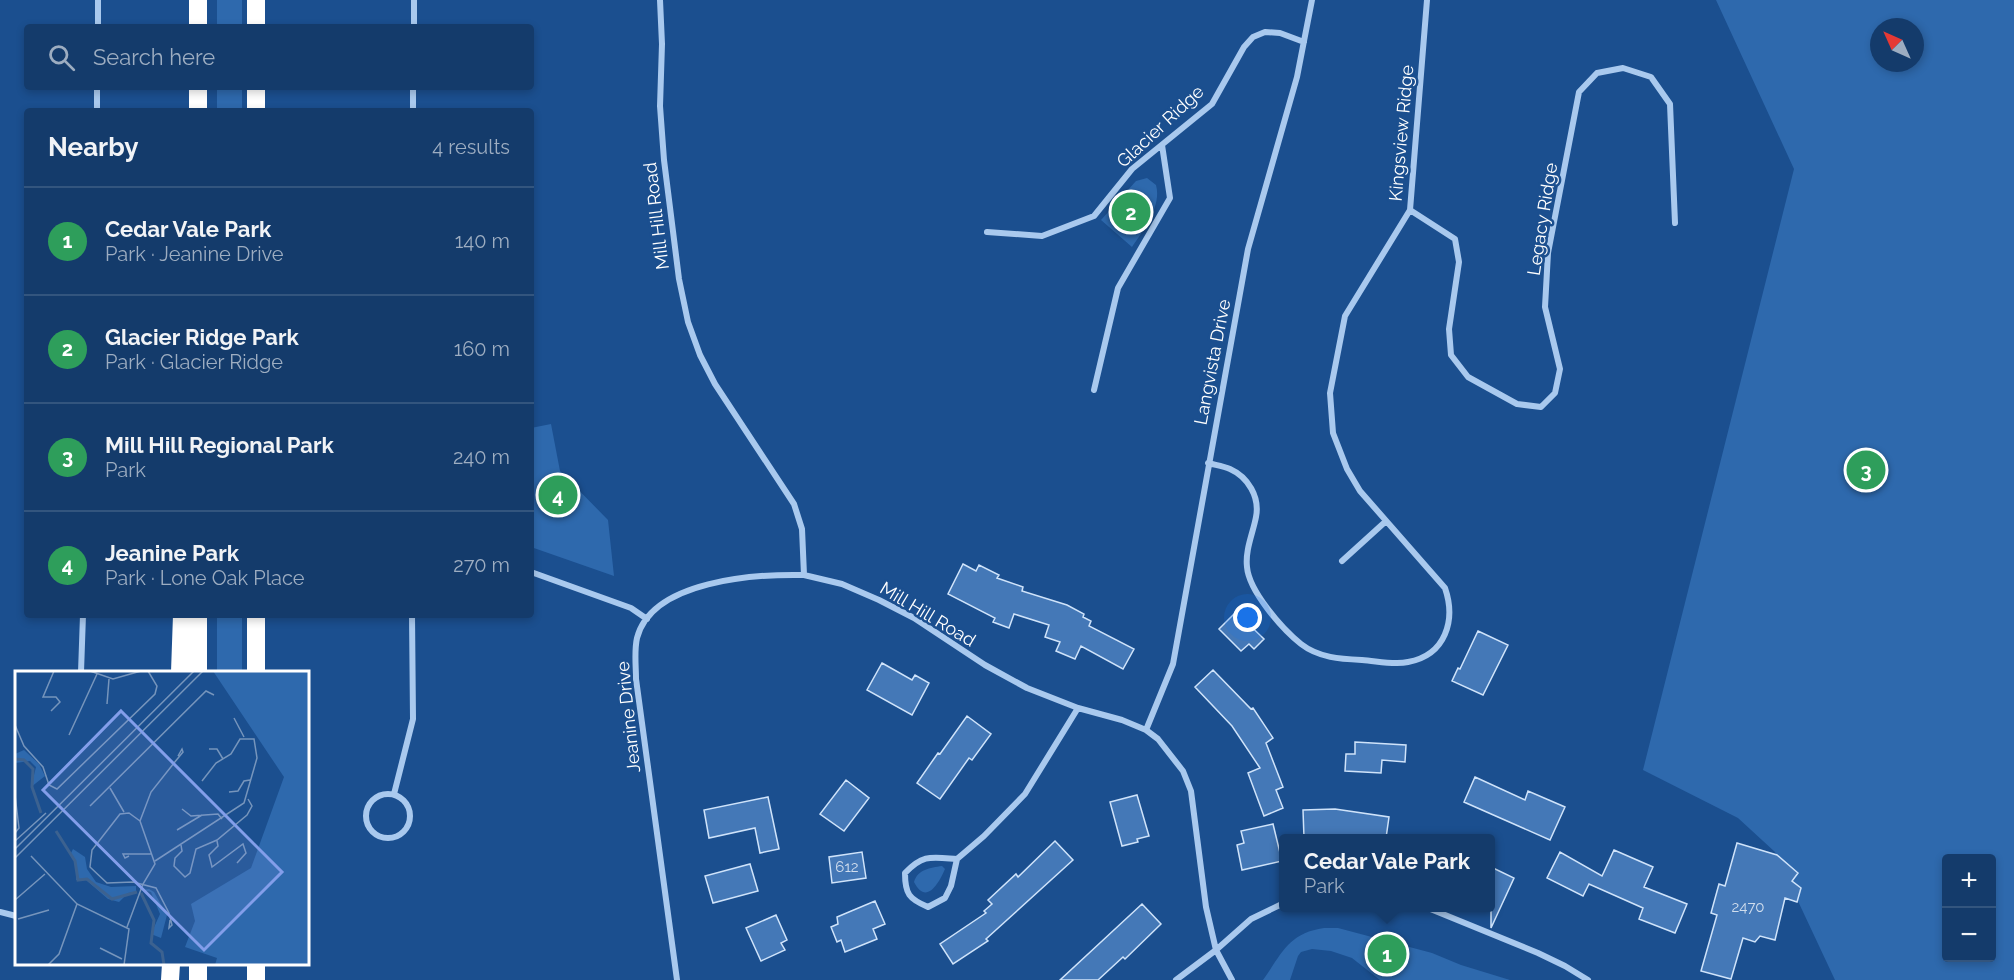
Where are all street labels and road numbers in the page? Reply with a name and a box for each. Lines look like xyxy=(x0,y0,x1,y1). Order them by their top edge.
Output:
street label: Kingsview Ridge xyxy=(1385,64,1417,202)
street label: Glacier Ridge xyxy=(1112,80,1208,172)
street label: Mill Hill Road xyxy=(639,161,673,271)
street label: Legacy Ridge xyxy=(1523,161,1561,277)
street label: Langvista Drive xyxy=(1190,297,1235,427)
street label: Mill Hill Road xyxy=(876,577,980,651)
street label: Jeanine Drive xyxy=(612,660,644,774)

